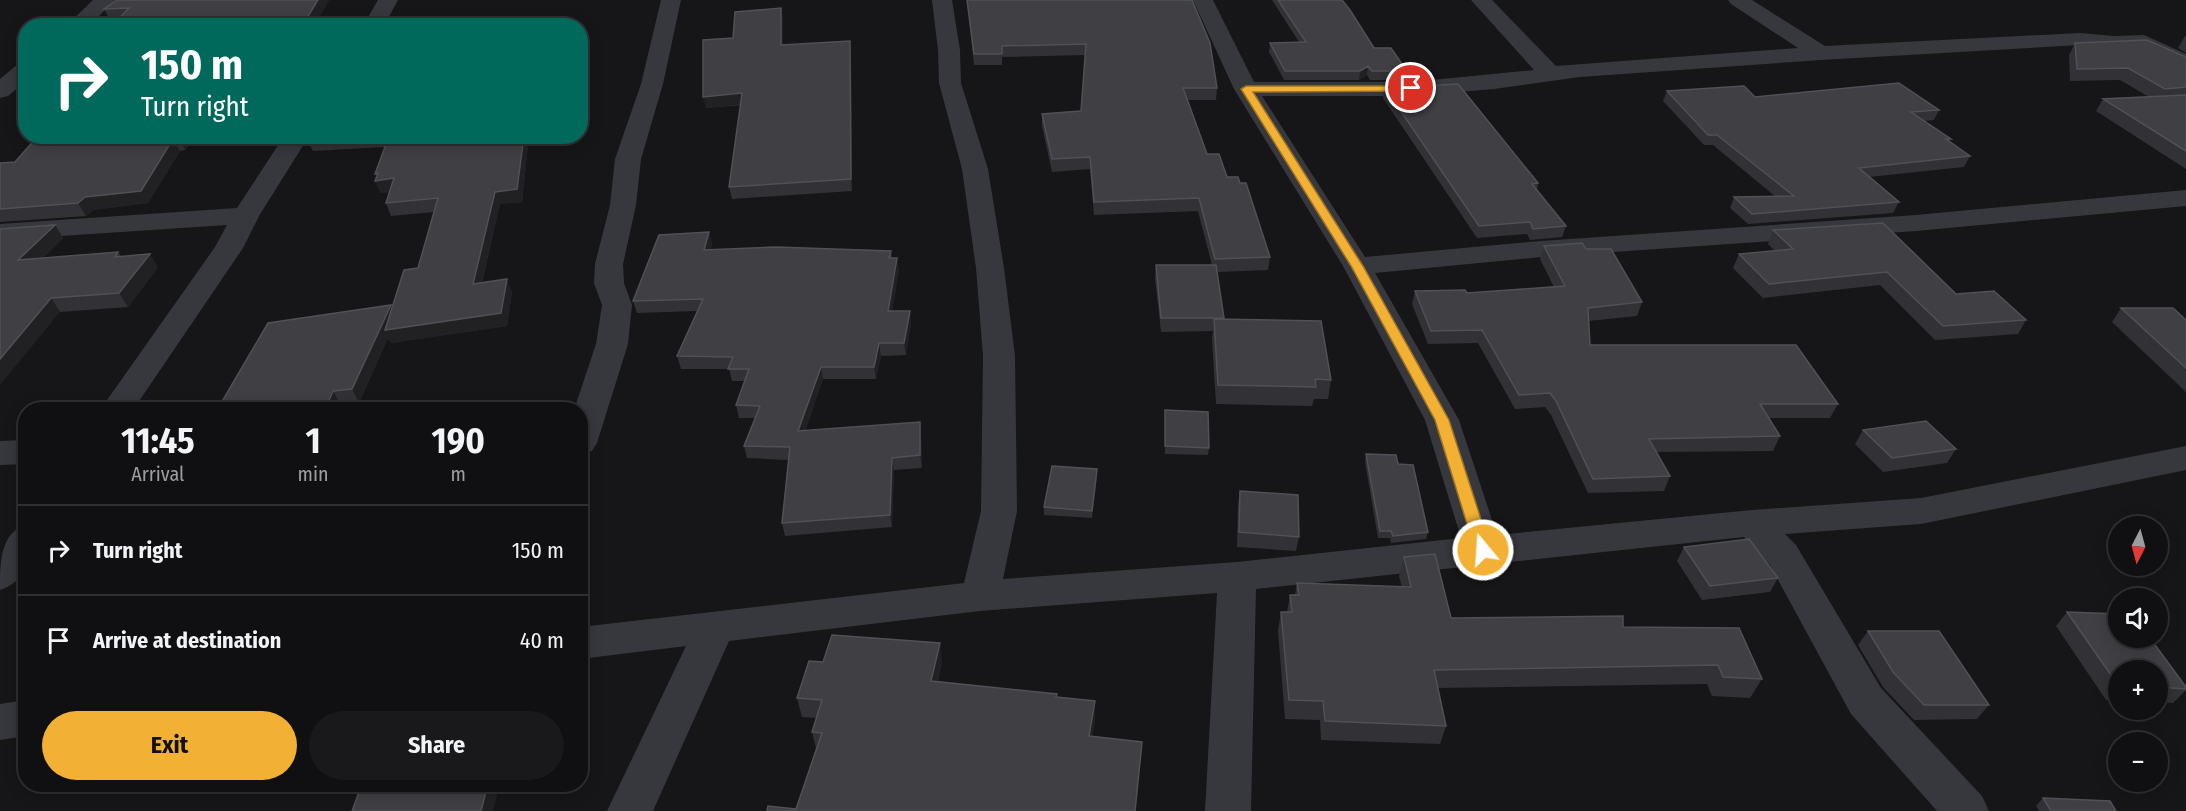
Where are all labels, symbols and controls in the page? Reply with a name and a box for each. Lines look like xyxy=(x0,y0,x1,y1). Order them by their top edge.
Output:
text: 150 m xyxy=(141,40,243,90)
icon: right xyxy=(42,42,120,120)
pin xyxy=(1385,62,1436,113)
icon: arrive xyxy=(1394,71,1427,104)
text: Turn right xyxy=(141,91,249,123)
text: 11:45 xyxy=(121,419,195,463)
text: 1 xyxy=(305,419,321,463)
text: 190 xyxy=(432,419,485,463)
text: Arrival xyxy=(131,462,184,486)
text: min xyxy=(298,462,329,486)
text: m xyxy=(451,462,466,486)
north arrow xyxy=(2108,516,2168,576)
map controls xyxy=(2108,516,2168,792)
position arrow xyxy=(1451,518,1515,582)
icon: right xyxy=(42,534,75,567)
text: Turn right xyxy=(93,537,182,564)
text: 150 m xyxy=(512,537,564,564)
button: sound xyxy=(2108,588,2168,648)
icon: arrive xyxy=(42,624,75,657)
text: Arrive at destination xyxy=(93,627,281,654)
text: 40 m xyxy=(520,627,564,654)
button: + xyxy=(2108,660,2168,720)
button: Exit xyxy=(42,711,297,780)
button: Share xyxy=(309,711,564,780)
button: − xyxy=(2108,732,2168,792)

